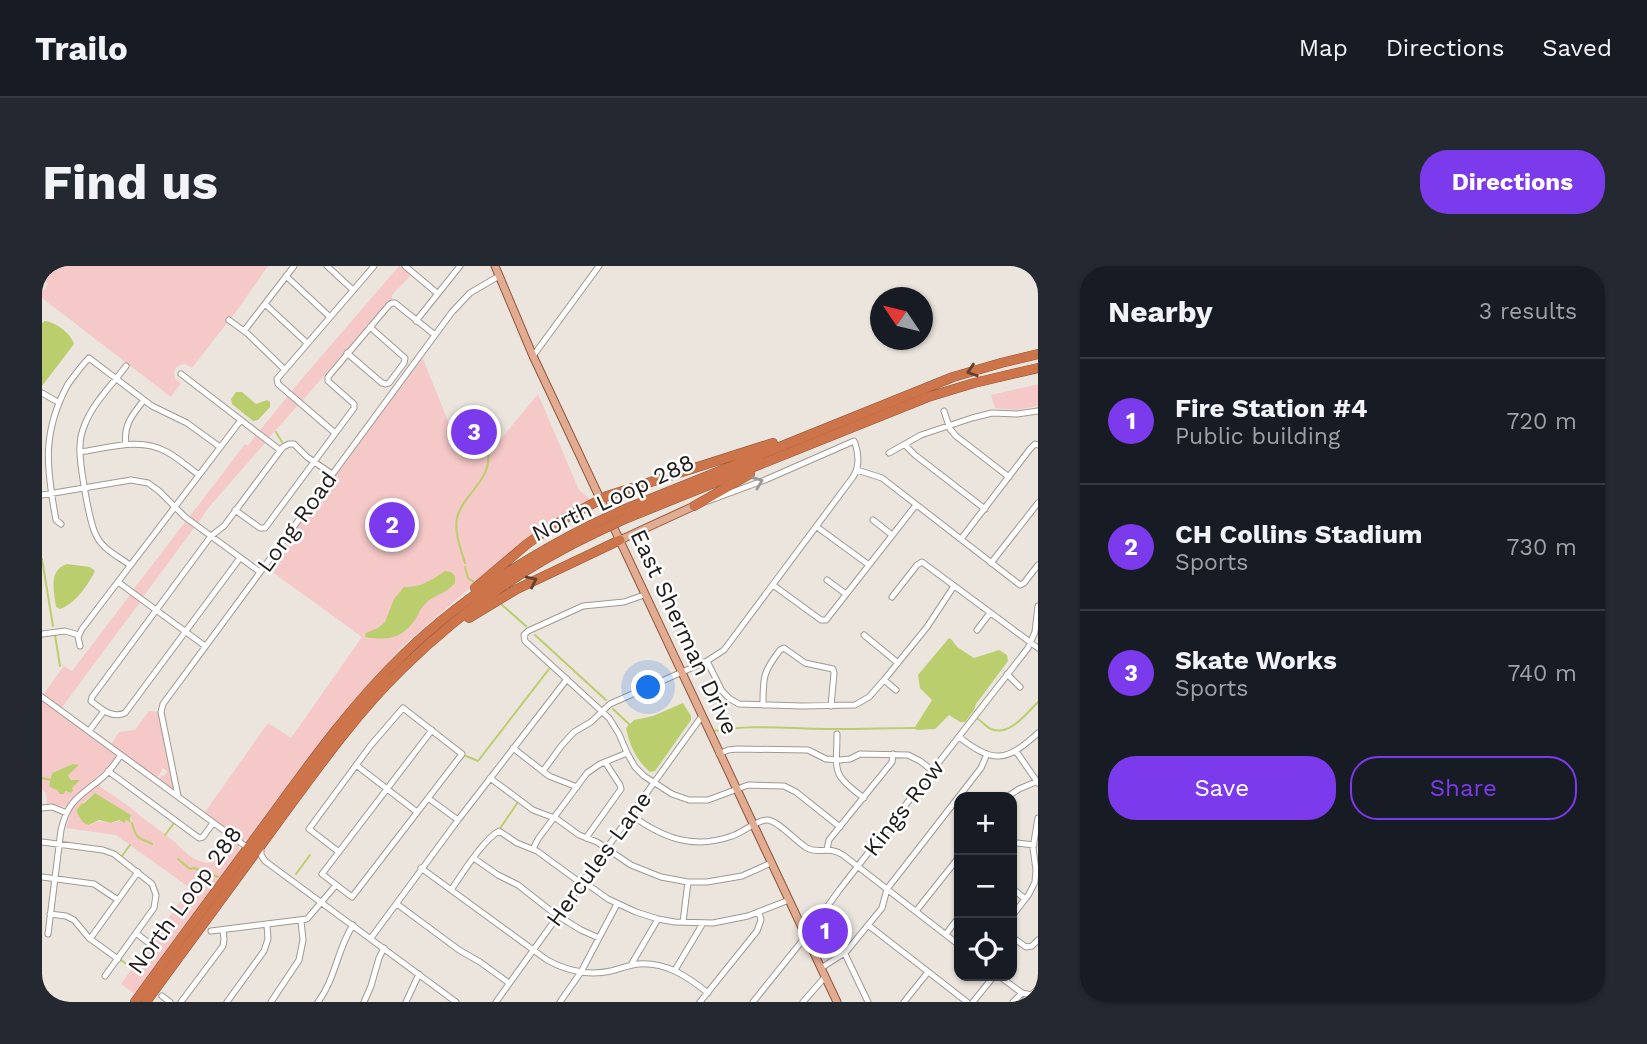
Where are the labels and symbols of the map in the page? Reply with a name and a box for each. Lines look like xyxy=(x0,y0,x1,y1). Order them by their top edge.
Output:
north arrow xyxy=(870,287,933,350)
one-way arrow xyxy=(966,363,978,378)
pin: 3 xyxy=(451,406,497,458)
street label: North Loop 288 xyxy=(528,449,698,547)
street label: Long Road xyxy=(251,466,343,578)
one-way arrow xyxy=(751,477,763,491)
pin: 2 xyxy=(369,499,415,551)
street label: East Sherman Drive xyxy=(625,525,743,739)
one-way arrow xyxy=(525,576,537,590)
your location xyxy=(631,670,665,704)
street label: Kings Row xyxy=(858,754,950,862)
street label: Hercules Lane xyxy=(541,786,657,932)
street label: North Loop 288 xyxy=(122,821,248,979)
pin: 1 xyxy=(802,905,848,957)

